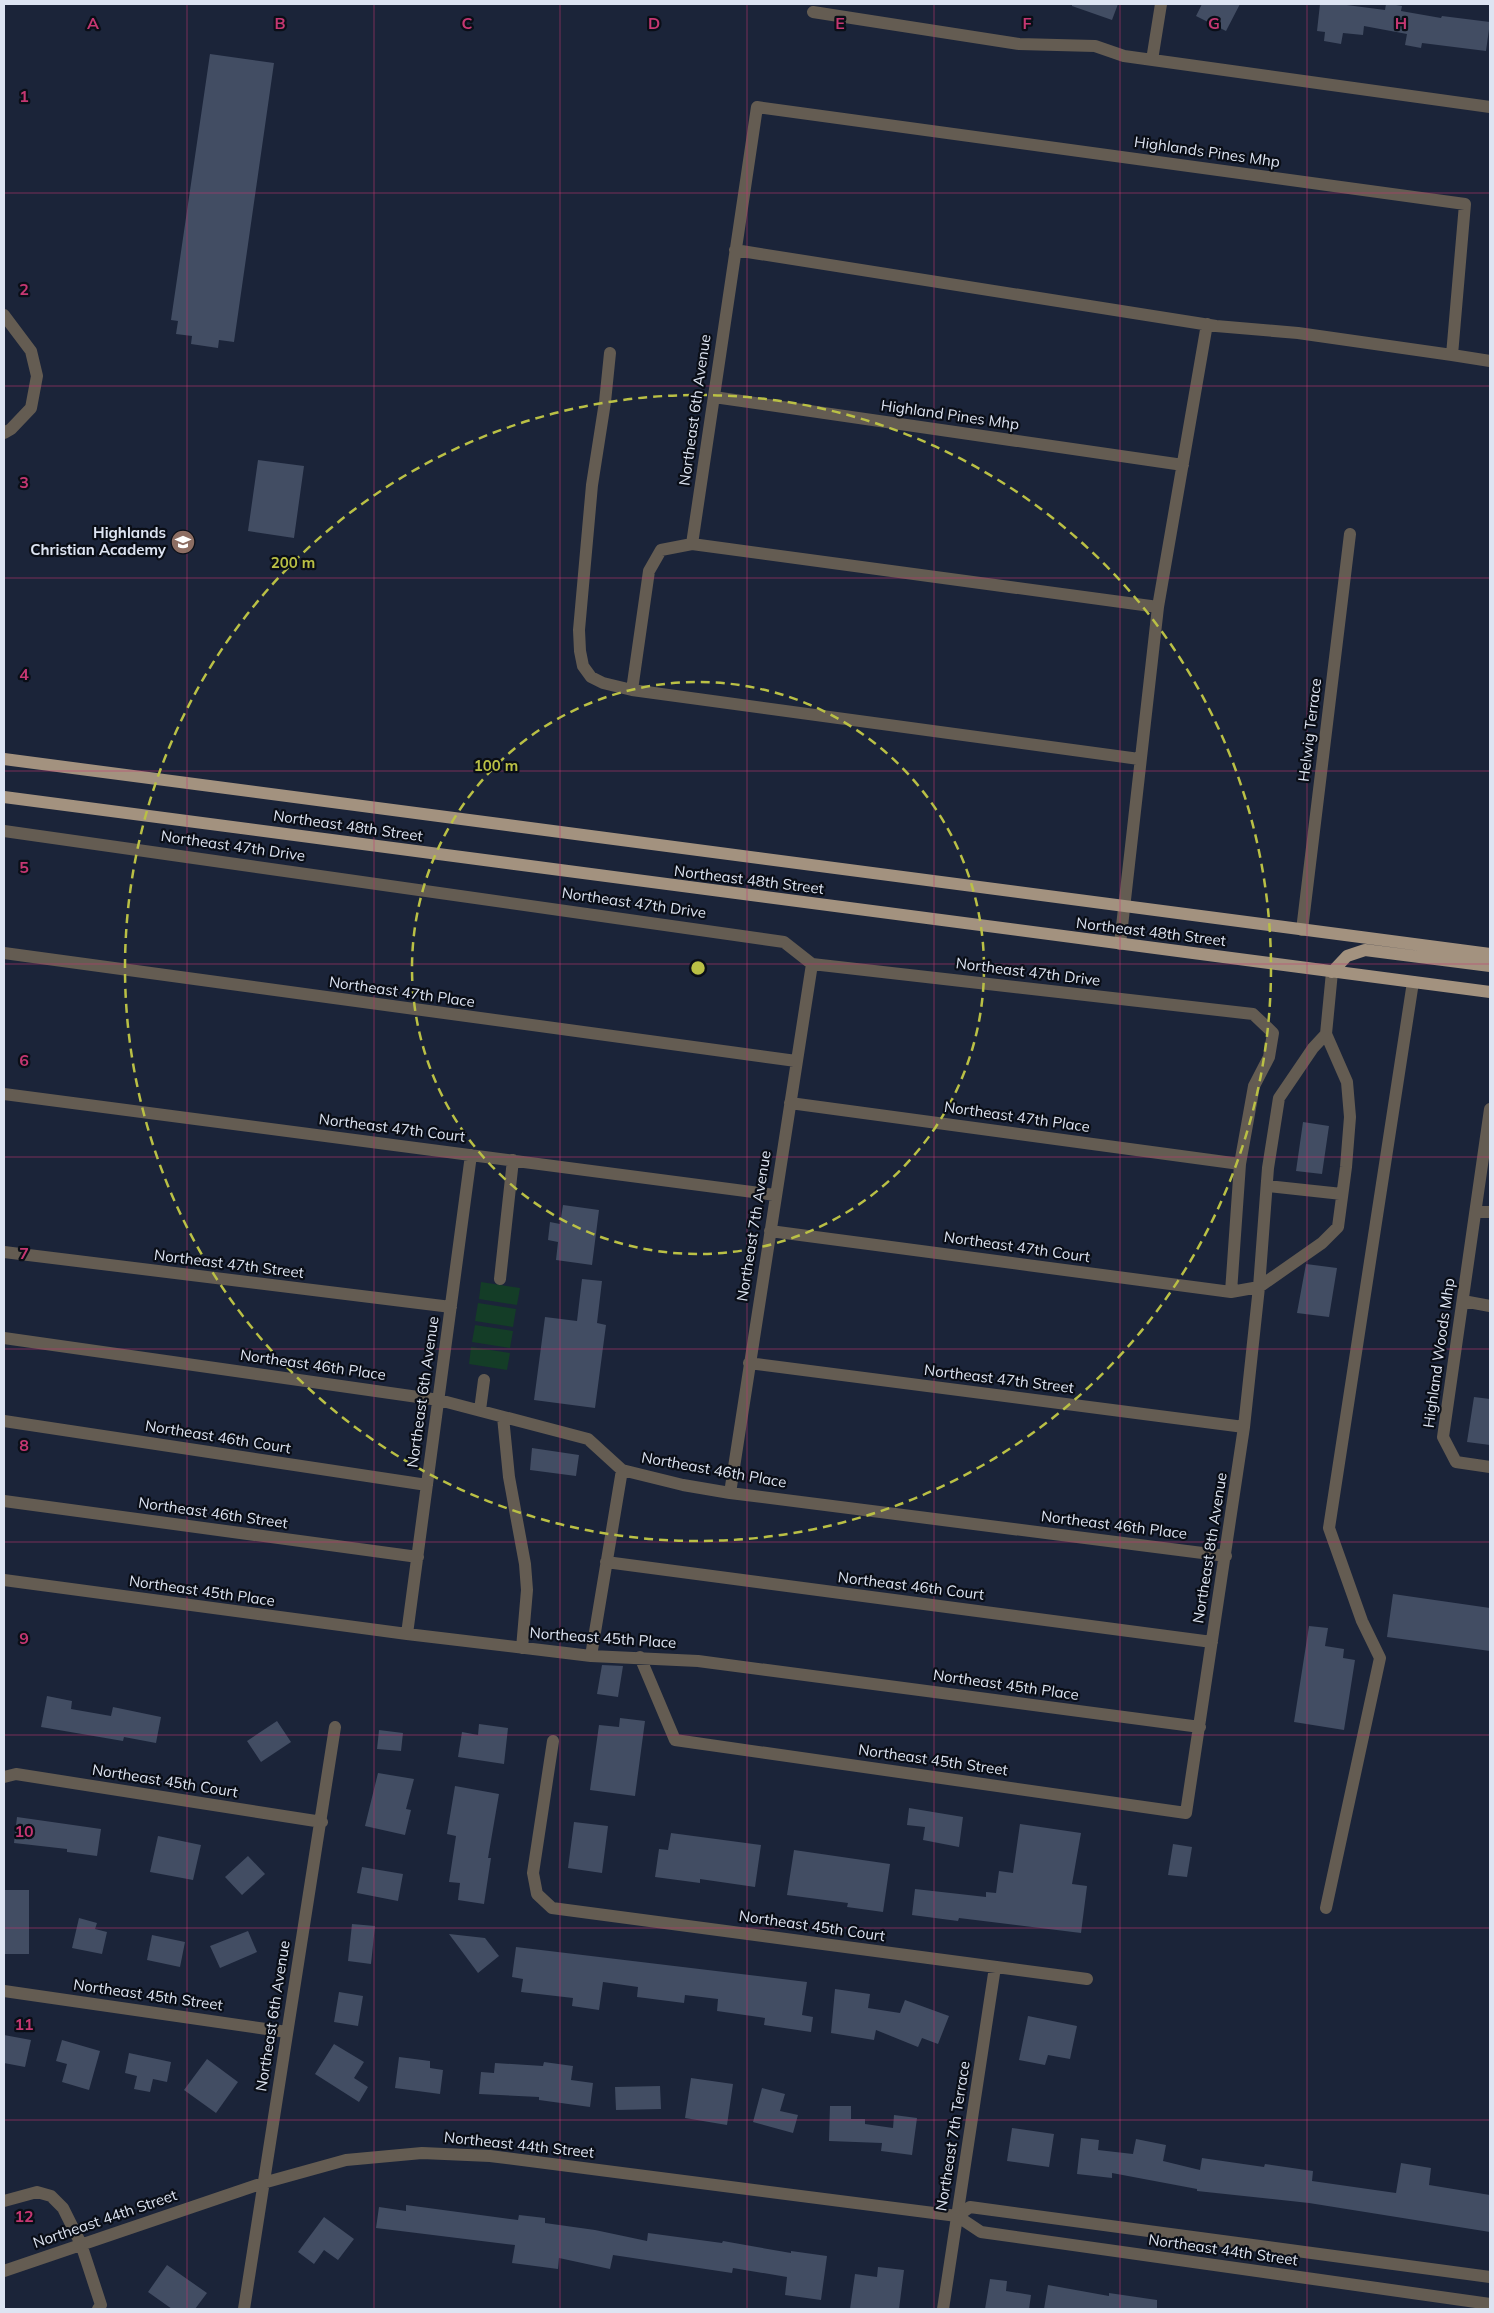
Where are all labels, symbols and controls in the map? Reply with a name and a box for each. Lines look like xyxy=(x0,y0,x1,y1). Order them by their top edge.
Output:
text: A xyxy=(87,13,99,33)
text: B xyxy=(274,13,286,33)
text: C xyxy=(462,13,473,33)
text: D xyxy=(648,13,660,33)
text: E xyxy=(835,13,845,33)
text: F xyxy=(1022,13,1032,33)
text: G xyxy=(1208,13,1220,33)
text: H xyxy=(1395,13,1407,33)
text: 1 xyxy=(19,86,29,106)
street label: Highlands Pines Mhp xyxy=(1133,132,1281,171)
text: 2 xyxy=(19,279,29,299)
street label: Northeast 6th Avenue xyxy=(674,333,715,487)
street label: Highland Pines Mhp xyxy=(880,395,1020,434)
text: 3 xyxy=(19,472,29,492)
place label: Highlands Christian Academy xyxy=(30,523,167,559)
school or university icon: Highlands Christian Academy xyxy=(170,529,196,555)
text: 200 m xyxy=(271,553,315,572)
text: 4 xyxy=(19,664,29,684)
street label: Helwig Terrace xyxy=(1294,677,1325,783)
text: 100 m xyxy=(474,756,518,775)
street label: Northeast 48th Street xyxy=(272,806,424,845)
street label: Northeast 47th Drive xyxy=(160,826,306,865)
text: 5 xyxy=(19,857,29,877)
street label: Northeast 48th Street xyxy=(673,861,825,898)
street label: Northeast 47th Drive xyxy=(561,883,707,922)
street label: Northeast 48th Street xyxy=(1075,913,1227,950)
street label: Northeast 47th Drive xyxy=(955,953,1101,990)
centre of rings xyxy=(689,959,707,977)
street label: Northeast 47th Place xyxy=(328,972,476,1011)
text: 6 xyxy=(19,1050,29,1070)
street label: Northeast 47th Place xyxy=(943,1097,1091,1136)
street label: Northeast 47th Court xyxy=(318,1109,466,1146)
street label: Northeast 7th Avenue xyxy=(732,1149,775,1303)
street label: Northeast 47th Court xyxy=(943,1227,1091,1266)
text: 7 xyxy=(19,1243,29,1263)
street label: Northeast 47th Street xyxy=(153,1245,305,1282)
street label: Highland Woods Mhp xyxy=(1419,1277,1458,1429)
street label: Northeast 6th Avenue xyxy=(402,1315,443,1469)
street label: Northeast 46th Place xyxy=(239,1345,387,1384)
street label: Northeast 47th Street xyxy=(923,1360,1075,1397)
street label: Northeast 46th Court xyxy=(144,1416,292,1457)
text: 8 xyxy=(19,1435,29,1455)
street label: Northeast 46th Place xyxy=(640,1447,788,1492)
street label: Northeast 8th Avenue xyxy=(1188,1471,1231,1625)
street label: Northeast 46th Street xyxy=(137,1493,289,1532)
street label: Northeast 46th Place xyxy=(1040,1506,1188,1543)
street label: Northeast 46th Court xyxy=(837,1567,985,1604)
street label: Northeast 45th Place xyxy=(128,1571,276,1610)
street label: Northeast 45th Place xyxy=(529,1623,677,1652)
text: 9 xyxy=(19,1628,29,1648)
street label: Northeast 45th Place xyxy=(932,1665,1080,1704)
street label: Northeast 45th Street xyxy=(857,1740,1009,1779)
street label: Northeast 45th Court xyxy=(91,1760,239,1801)
text: 10 xyxy=(14,1821,34,1841)
street label: Northeast 45th Court xyxy=(738,1906,886,1945)
street label: Northeast 6th Avenue xyxy=(251,1939,294,2093)
street label: Northeast 45th Street xyxy=(72,1975,224,2014)
text: 11 xyxy=(14,2014,34,2034)
street label: Northeast 7th Terrace xyxy=(931,2060,974,2212)
street label: Northeast 44th Street xyxy=(443,2127,595,2162)
street label: Northeast 44th Street xyxy=(30,2185,179,2252)
text: 12 xyxy=(14,2206,34,2226)
street label: Northeast 44th Street xyxy=(1147,2230,1299,2269)

